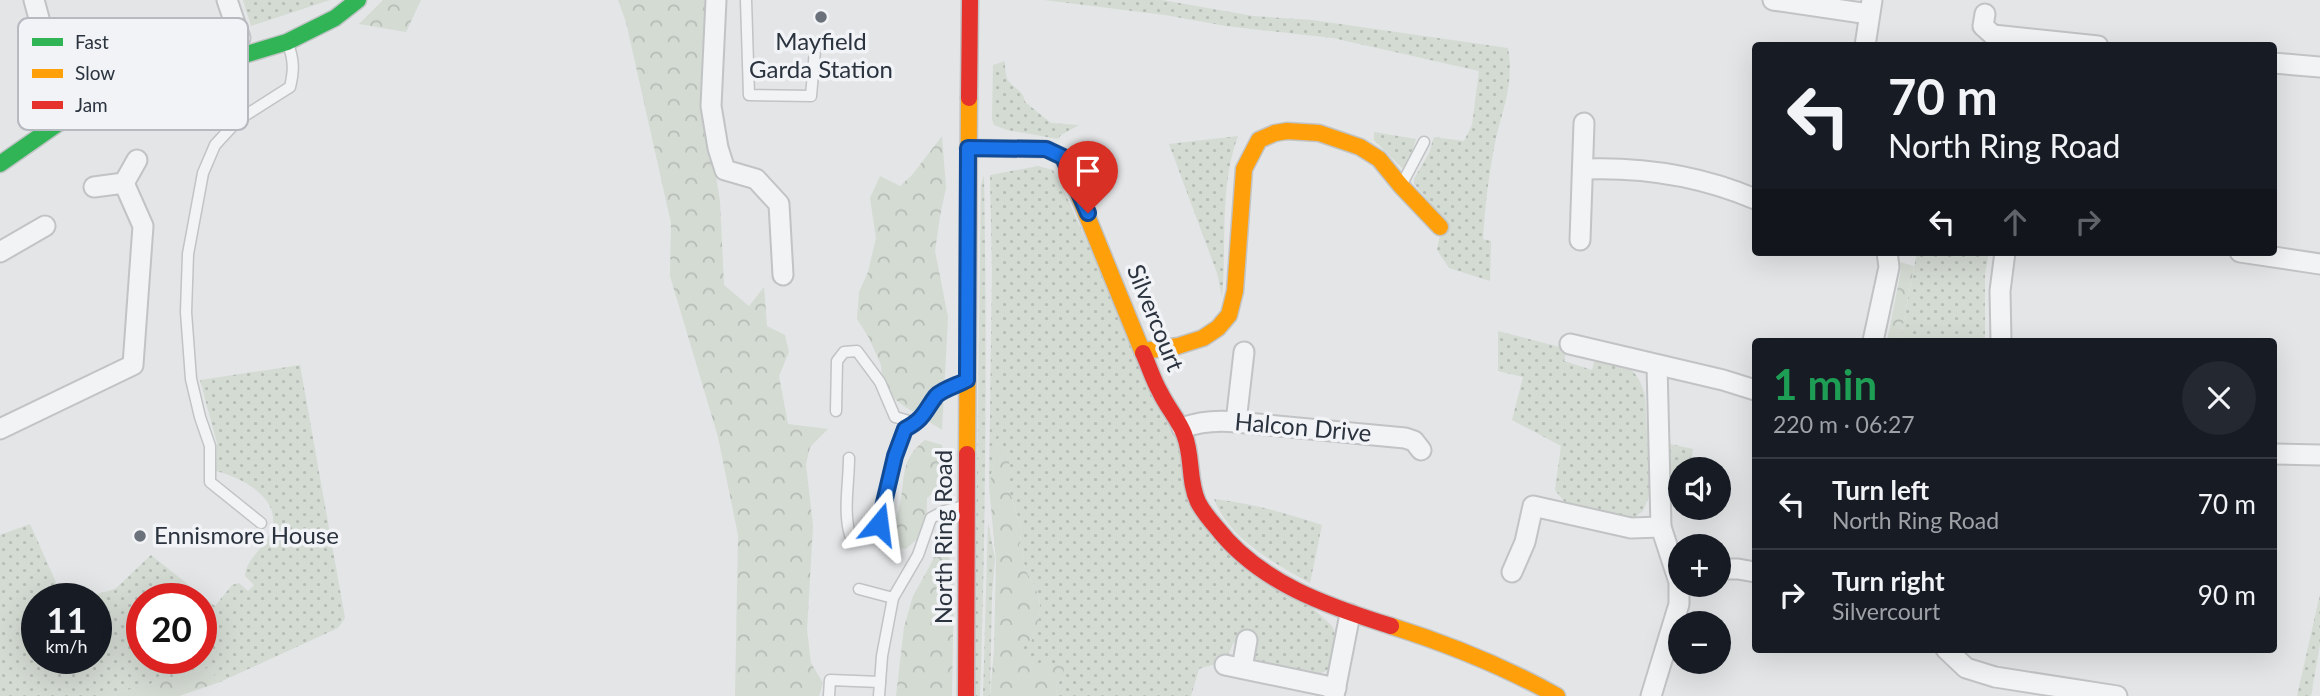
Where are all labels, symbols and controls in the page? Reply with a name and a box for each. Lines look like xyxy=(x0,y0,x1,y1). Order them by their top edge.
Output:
marker: Mayfield Garda Station xyxy=(813,9,829,25)
legend xyxy=(18,18,248,130)
place label: Mayfield Garda Station xyxy=(749,26,893,83)
text: Fast xyxy=(75,30,109,53)
text: Slow xyxy=(75,61,115,84)
text: 70 m xyxy=(1888,67,1998,125)
icon: left xyxy=(1773,70,1864,161)
text: Jam xyxy=(75,93,108,116)
text: North Ring Road xyxy=(1888,126,2120,165)
pin xyxy=(1058,141,1118,213)
icon: arrive xyxy=(1069,152,1107,190)
icon: left xyxy=(1923,203,1961,241)
icon: ahead xyxy=(1996,203,2034,241)
icon: right xyxy=(2069,203,2107,241)
street label: Silvercourt xyxy=(1122,260,1191,376)
text: 1 min xyxy=(1773,359,1877,409)
button: close xyxy=(2182,361,2256,435)
street label: Halcon Drive xyxy=(1234,406,1373,447)
text: 220 m · 06:27 xyxy=(1773,410,1915,438)
street label: North Ring Road xyxy=(928,450,957,624)
map controls xyxy=(1668,457,1731,674)
button: sound xyxy=(1668,457,1731,520)
text: Turn left xyxy=(1832,474,1929,506)
icon: left xyxy=(1773,485,1811,523)
position arrow xyxy=(842,487,916,561)
text: 70 m xyxy=(2198,488,2256,520)
text: North Ring Road xyxy=(1832,506,1999,534)
place label: Ennismore House xyxy=(154,520,339,549)
marker: Ennismore House xyxy=(132,528,148,544)
button: + xyxy=(1668,534,1731,597)
text: Turn right xyxy=(1832,565,1945,597)
icon: right xyxy=(1773,576,1811,614)
text: 90 m xyxy=(2198,579,2256,611)
speed limit sign: 20 xyxy=(126,583,217,674)
text: Silvercourt xyxy=(1832,597,1940,625)
text: 11 xyxy=(46,598,87,640)
button: − xyxy=(1668,611,1731,674)
text: km/h xyxy=(45,635,88,657)

